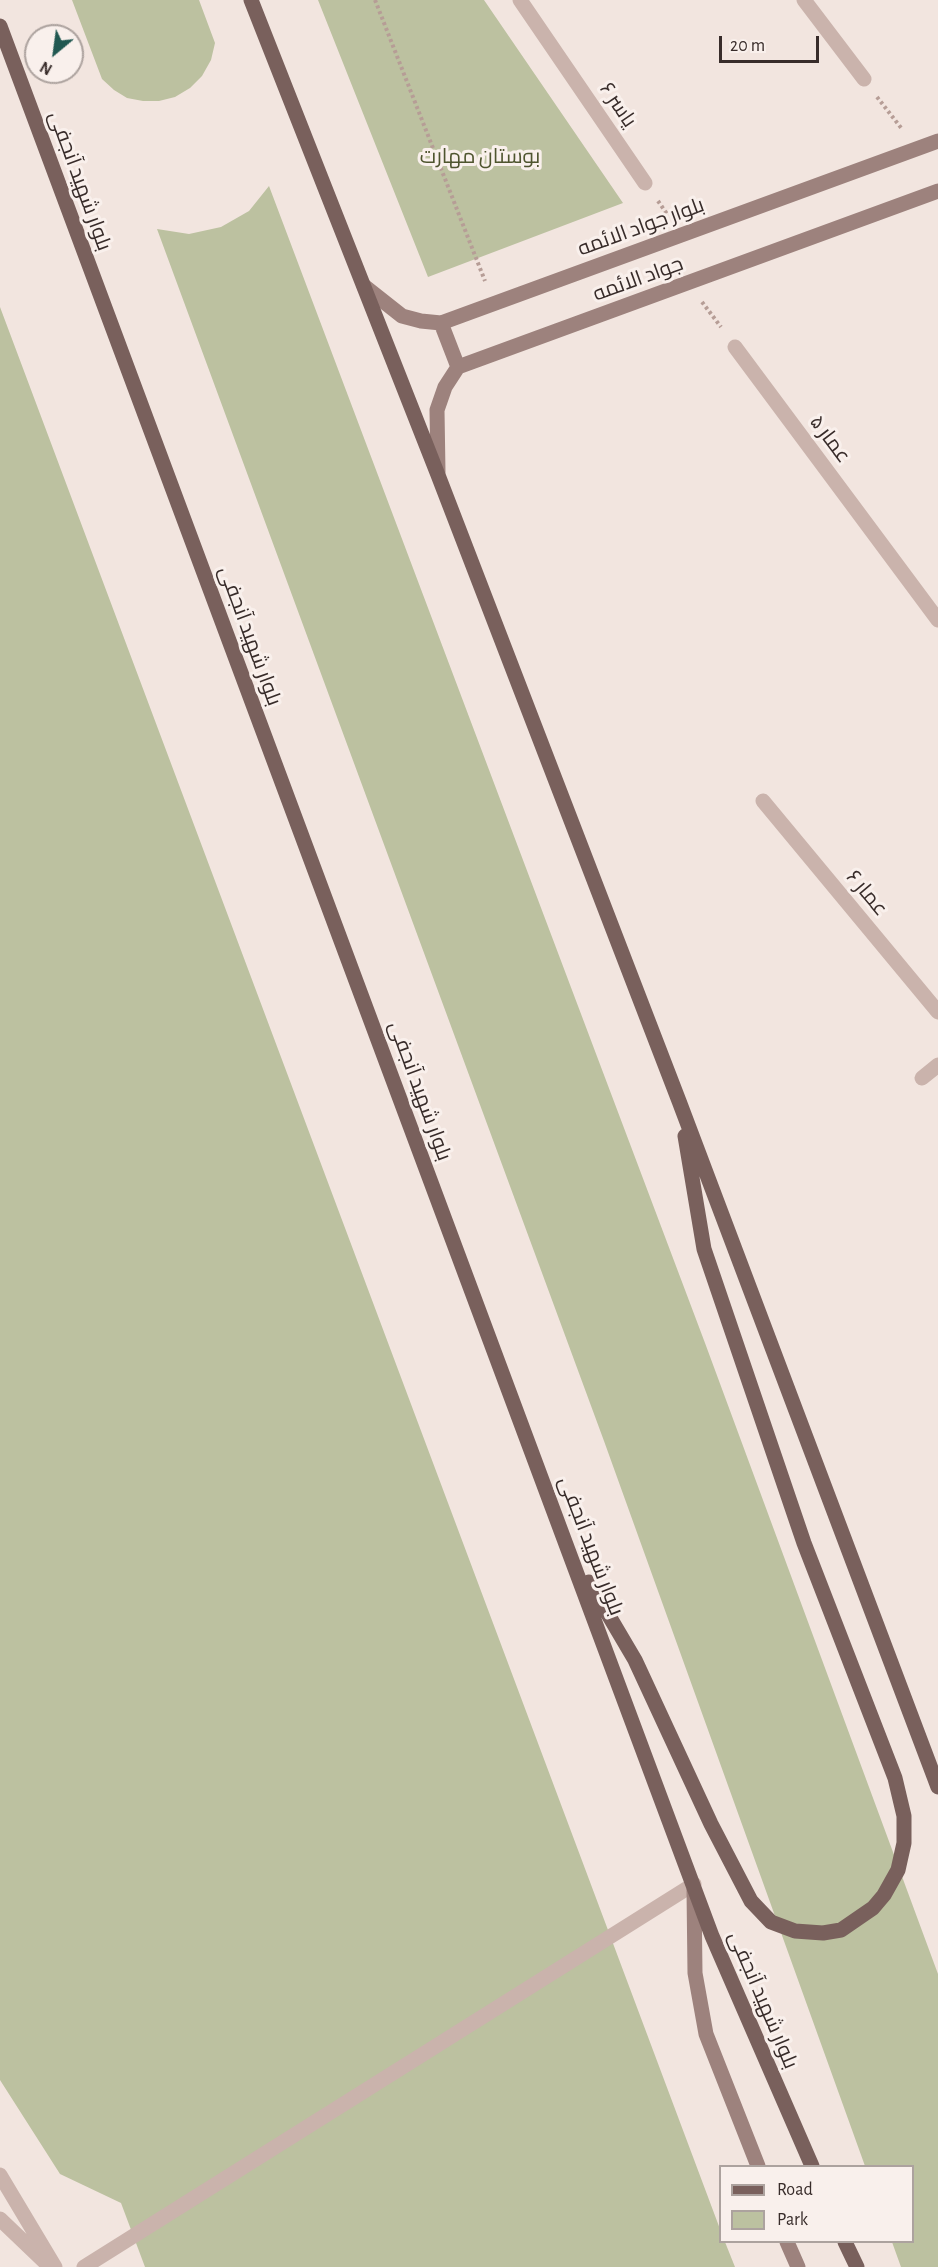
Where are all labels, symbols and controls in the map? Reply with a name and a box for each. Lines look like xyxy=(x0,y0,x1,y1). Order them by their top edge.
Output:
north arrow xyxy=(24,24,84,84)
scale bar xyxy=(722,24,822,62)
text: 20 m xyxy=(730,37,765,55)
text: N xyxy=(37,58,55,78)
street label: یاسر ۶ xyxy=(594,78,642,132)
street label: بلوار شهید آنجفی xyxy=(43,108,117,254)
park label: بوستان مهارت xyxy=(420,144,540,170)
street label: بلوار جواد الائمه xyxy=(574,192,708,262)
street label: جواد الائمه xyxy=(589,251,687,307)
street label: عمار ۵ xyxy=(804,410,856,468)
street label: بلوار شهید آنجفی xyxy=(213,563,287,709)
street label: عمار ۶ xyxy=(841,865,893,921)
street label: بلوار شهید آنجفی xyxy=(383,1018,457,1164)
street label: بلوار شهید آنجفی xyxy=(553,1473,629,1619)
street label: بلوار شهید آنجفی xyxy=(723,1927,803,2073)
legend xyxy=(719,2165,914,2243)
text: Road xyxy=(777,2181,813,2199)
text: Park xyxy=(777,2211,808,2229)

